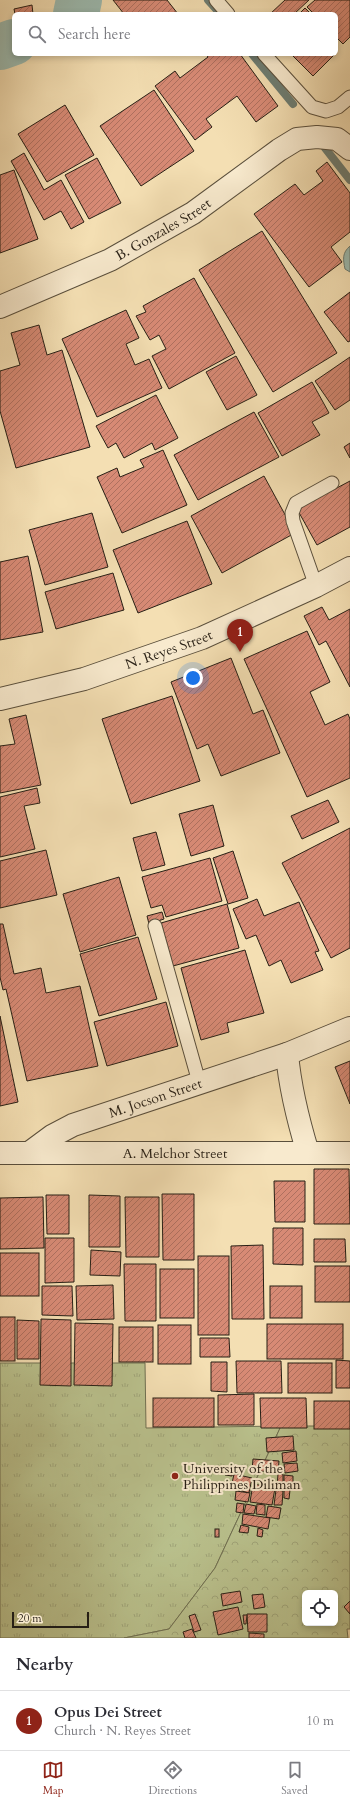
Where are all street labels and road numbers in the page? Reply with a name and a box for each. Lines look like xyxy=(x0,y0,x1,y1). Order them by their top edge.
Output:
street label: B. Gonzales Street xyxy=(112,193,215,265)
street label: N. Reyes Street xyxy=(122,625,216,674)
street label: M. Jocson Street xyxy=(106,1073,205,1122)
street label: A. Melchor Street xyxy=(123,1144,228,1163)

